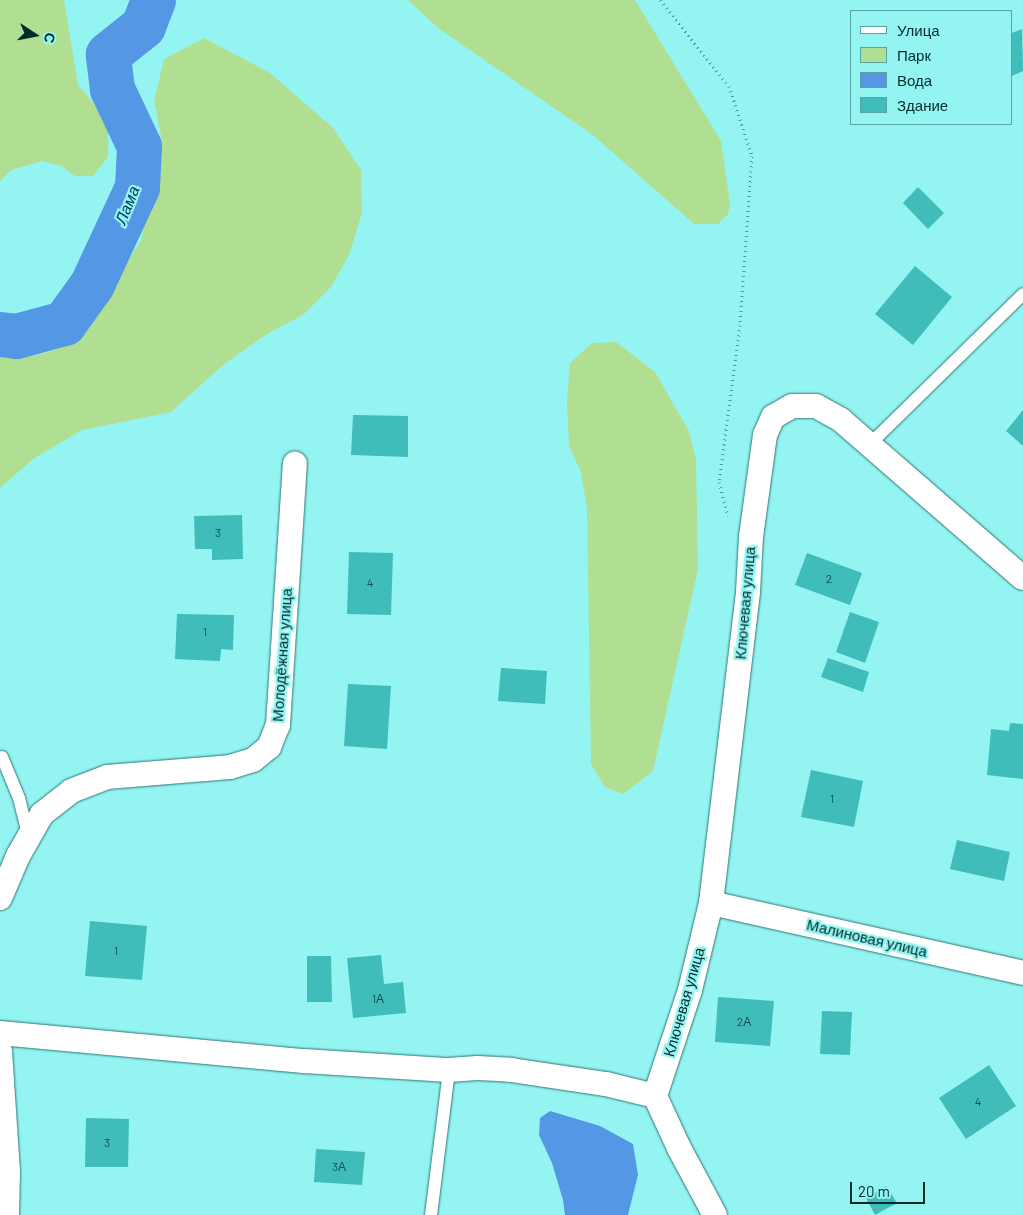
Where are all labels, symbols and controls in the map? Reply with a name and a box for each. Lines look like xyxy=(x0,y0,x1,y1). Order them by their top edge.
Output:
north arrow xyxy=(10,10,60,60)
legend xyxy=(850,10,1013,125)
text: Улица xyxy=(897,21,940,39)
text: С xyxy=(41,31,60,45)
text: Парк xyxy=(897,46,931,64)
text: Вода xyxy=(897,71,932,89)
text: Здание xyxy=(897,96,948,114)
water label: Лама xyxy=(111,183,143,227)
house number: 3 xyxy=(215,526,221,540)
street label: Ключевая улица xyxy=(731,546,759,660)
house number: 2 xyxy=(826,572,832,586)
house number: 4 xyxy=(367,576,373,590)
street label: Молодёжная улица xyxy=(268,588,296,722)
house number: 1 xyxy=(203,625,207,639)
house number: 1 xyxy=(830,792,834,806)
street label: Малиновая улица xyxy=(805,915,929,961)
house number: 1 xyxy=(114,944,118,958)
street label: Ключевая улица xyxy=(660,945,708,1059)
house number: 1А xyxy=(372,992,384,1006)
house number: 2А xyxy=(737,1015,751,1029)
house number: 4 xyxy=(975,1095,981,1109)
house number: 3 xyxy=(104,1136,110,1150)
house number: 3А xyxy=(332,1160,346,1174)
scale bar xyxy=(853,1172,928,1204)
text: 20 m xyxy=(858,1182,890,1200)

